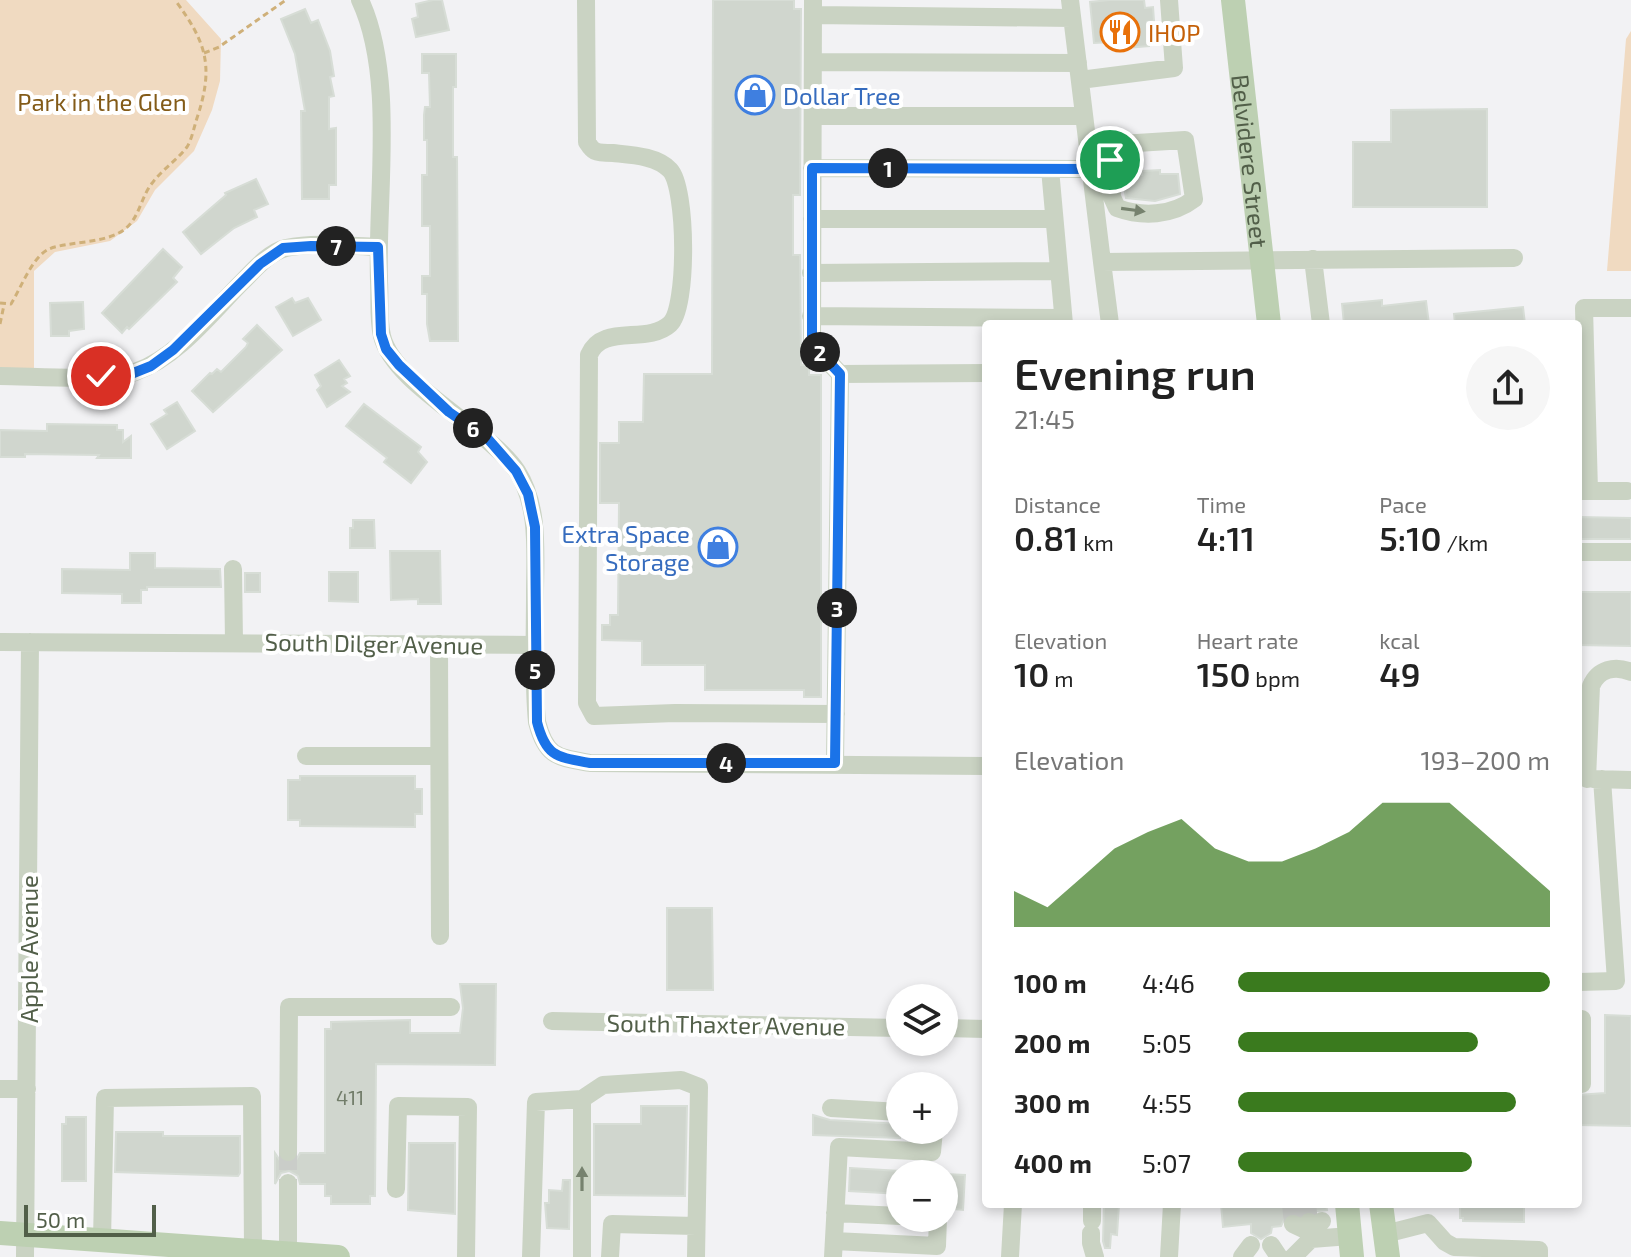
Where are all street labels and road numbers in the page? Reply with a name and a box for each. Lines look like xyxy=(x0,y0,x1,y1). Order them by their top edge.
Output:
street label: Belvidere Street xyxy=(1227,73,1275,249)
street label: South Dilger Avenue xyxy=(264,627,484,659)
street label: Apple Avenue xyxy=(14,875,43,1023)
street label: South Thaxter Avenue xyxy=(606,1007,846,1041)

